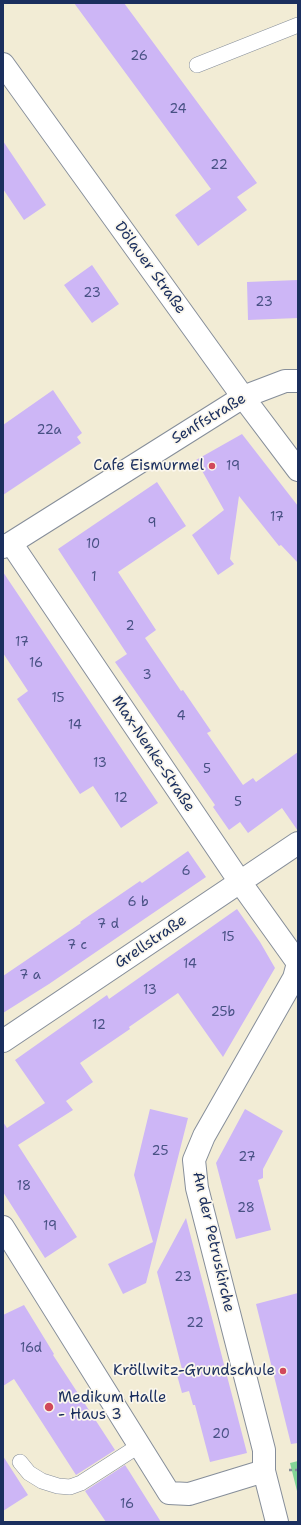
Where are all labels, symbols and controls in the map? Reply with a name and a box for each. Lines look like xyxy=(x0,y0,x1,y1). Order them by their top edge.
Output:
house number: 26 xyxy=(130,49,148,65)
house number: 24 xyxy=(169,102,187,118)
house number: 22 xyxy=(210,158,228,174)
street label: Dölauer Straße xyxy=(110,218,190,318)
house number: 23 xyxy=(83,286,101,302)
house number: 23 xyxy=(255,295,273,311)
street label: Senffstraße xyxy=(169,390,249,448)
house number: 22a xyxy=(36,423,62,439)
place label: Cafe Eismurmel xyxy=(93,457,204,475)
house number: 19 xyxy=(226,459,240,475)
marker: Cafe Eismurmel xyxy=(207,461,217,471)
house number: 17 xyxy=(270,510,284,526)
house number: 9 xyxy=(147,516,157,532)
house number: 10 xyxy=(86,537,100,553)
house number: 1 xyxy=(91,570,97,586)
house number: 2 xyxy=(125,619,135,635)
house number: 17 xyxy=(15,635,29,651)
house number: 16 xyxy=(29,656,43,672)
house number: 3 xyxy=(142,668,152,684)
house number: 15 xyxy=(51,691,65,707)
street label: Max-Nenke-Straße xyxy=(107,693,199,815)
house number: 4 xyxy=(176,709,186,725)
house number: 14 xyxy=(68,718,82,734)
house number: 13 xyxy=(93,756,107,772)
house number: 5 xyxy=(203,762,211,778)
house number: 12 xyxy=(114,791,128,807)
house number: 5 xyxy=(234,795,242,811)
house number: 6 xyxy=(181,864,191,880)
house number: 6 b xyxy=(127,895,149,911)
street label: Grellstraße xyxy=(112,912,190,972)
house number: 7 d xyxy=(97,917,119,933)
house number: 15 xyxy=(221,930,235,946)
house number: 7 c xyxy=(67,938,87,954)
house number: 14 xyxy=(183,957,197,973)
house number: 7 a xyxy=(19,968,41,984)
house number: 13 xyxy=(143,983,157,999)
house number: 25b xyxy=(211,1005,235,1021)
house number: 12 xyxy=(92,1018,106,1034)
house number: 25 xyxy=(152,1144,168,1160)
house number: 27 xyxy=(238,1150,256,1166)
street label: An der Petruskirche xyxy=(188,1170,238,1314)
house number: 18 xyxy=(17,1179,31,1195)
house number: 28 xyxy=(237,1201,255,1217)
house number: 19 xyxy=(43,1219,57,1235)
house number: 23 xyxy=(174,1270,192,1286)
house number: 22 xyxy=(186,1316,204,1332)
house number: 16d xyxy=(20,1341,42,1357)
place label: Kröllwitz-Grundschule xyxy=(113,1362,275,1380)
marker: Kröllwitz-Grundschule xyxy=(278,1366,288,1376)
place label: Medikum Halle - Haus 3 xyxy=(58,1389,166,1424)
marker: Medikum Halle - Haus 3 xyxy=(43,1401,55,1413)
house number: 20 xyxy=(212,1427,230,1443)
house number: 16 xyxy=(120,1497,134,1513)

